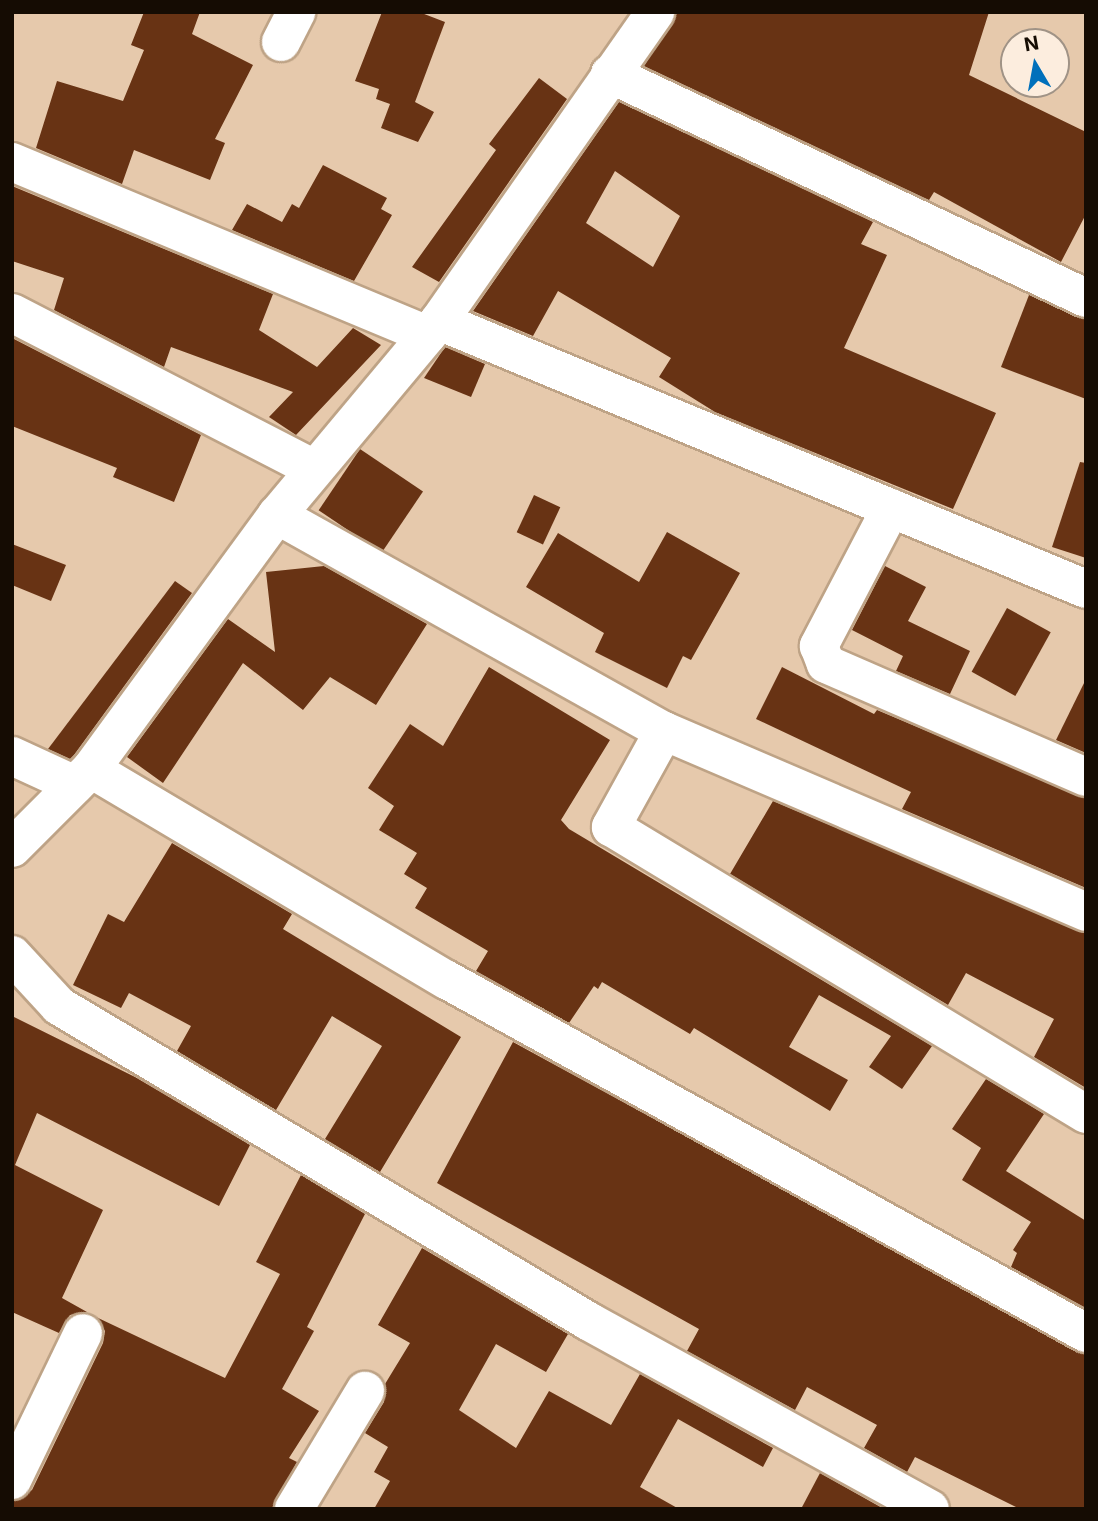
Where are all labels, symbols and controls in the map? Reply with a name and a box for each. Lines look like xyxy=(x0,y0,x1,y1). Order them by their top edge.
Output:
north arrow xyxy=(1000,28,1070,98)
text: N xyxy=(1022,31,1041,56)

